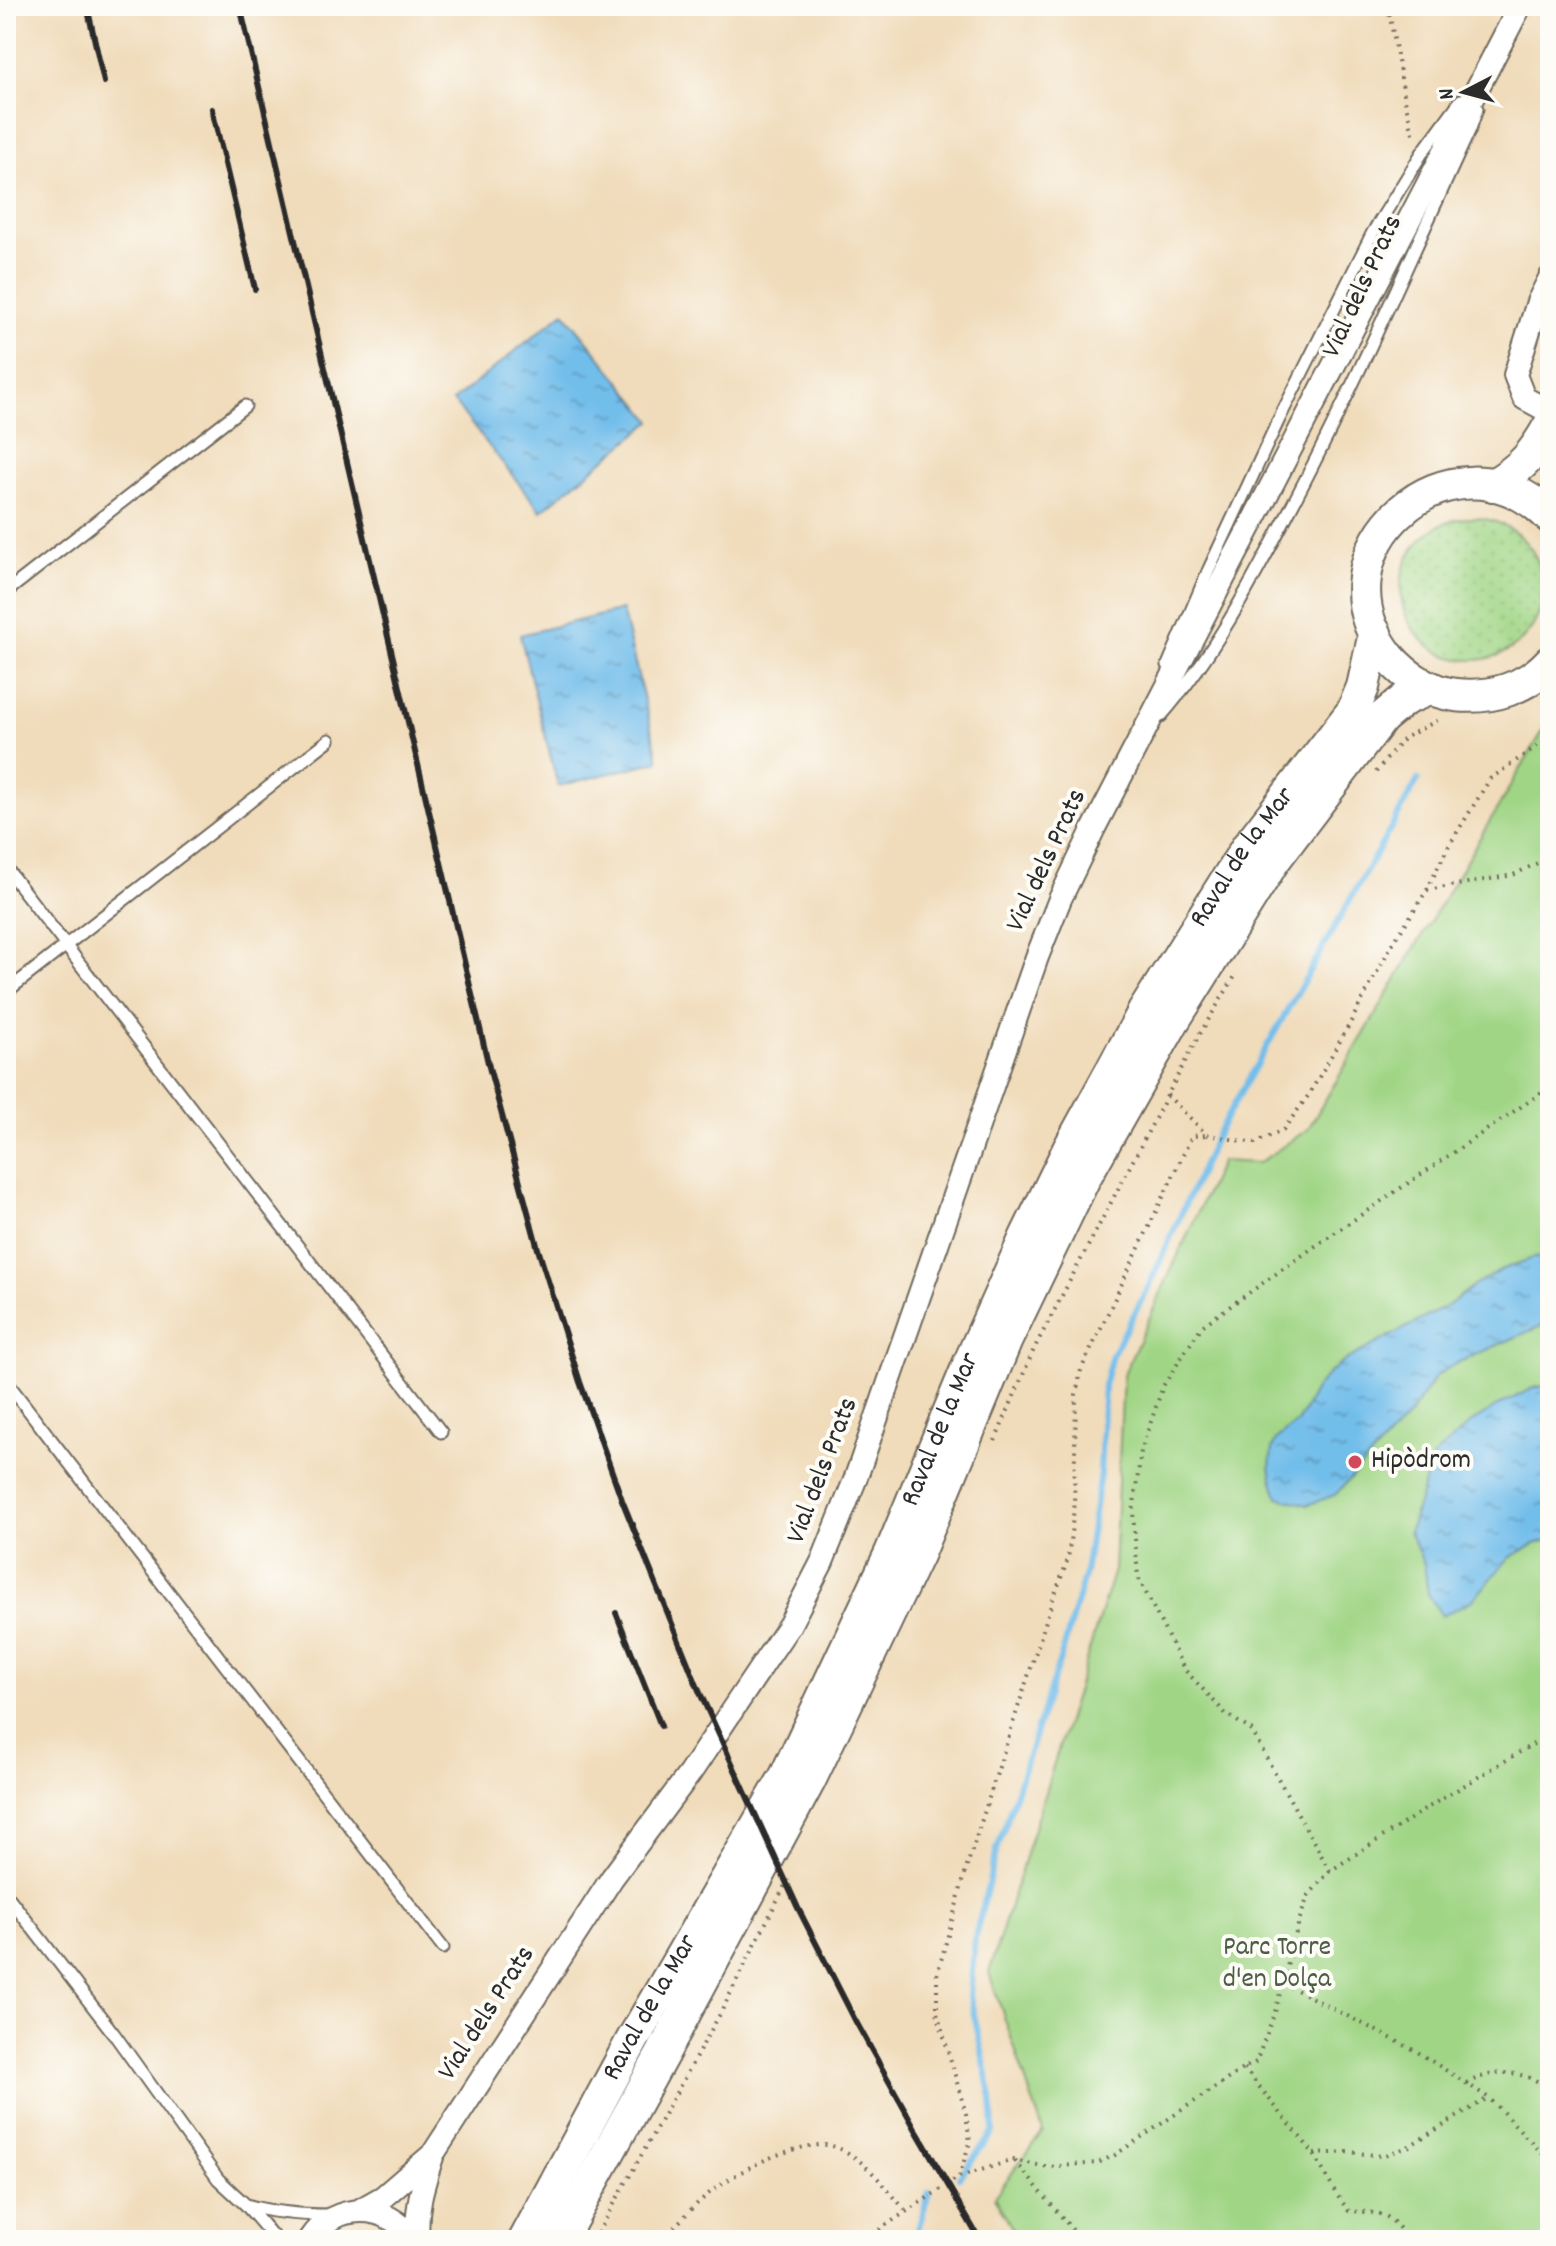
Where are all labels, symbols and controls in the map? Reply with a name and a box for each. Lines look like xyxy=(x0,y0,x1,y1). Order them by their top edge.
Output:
north arrow xyxy=(1424,52,1504,132)
text: N xyxy=(1432,87,1464,101)
street label: Vial dels Prats xyxy=(1313,209,1415,365)
street label: Raval de la Mar xyxy=(1181,779,1306,936)
street label: Vial dels Prats xyxy=(997,783,1099,939)
street label: Raval de la Mar xyxy=(892,1346,992,1513)
street label: Vial dels Prats xyxy=(778,1392,870,1550)
place label: Hipòdrom xyxy=(1371,1442,1471,1482)
marker: Hipòdrom xyxy=(1346,1453,1364,1471)
street label: Raval de la Mar xyxy=(594,1927,710,2089)
park label: Parc Torre d'en Dolça xyxy=(1223,1929,1332,2001)
street label: Vial dels Prats xyxy=(429,1939,547,2089)

